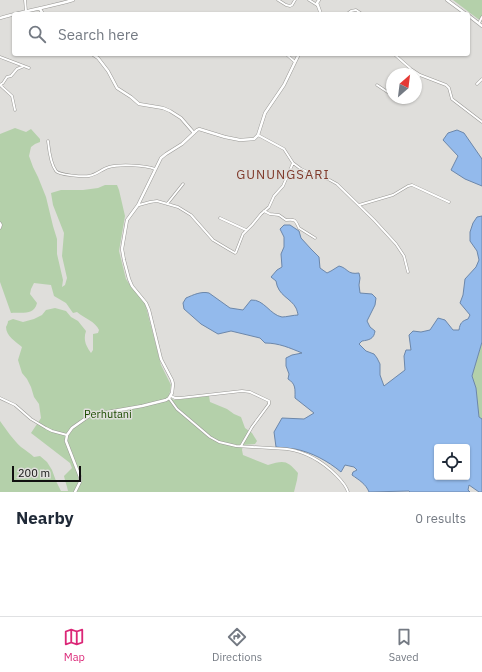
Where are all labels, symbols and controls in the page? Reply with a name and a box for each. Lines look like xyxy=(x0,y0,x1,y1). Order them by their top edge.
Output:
search box xyxy=(12,12,470,56)
icon: search xyxy=(26,23,48,45)
text: Search here xyxy=(58,25,138,44)
north arrow xyxy=(386,68,422,104)
district label: GUNUNGSARI xyxy=(236,166,330,183)
park label: Perhutani xyxy=(84,407,132,421)
map controls xyxy=(434,444,470,480)
button: locate xyxy=(434,444,470,480)
scale bar xyxy=(12,464,81,483)
text: 200 m xyxy=(18,466,50,480)
text: Nearby xyxy=(16,507,74,529)
text: 0 results xyxy=(415,510,466,527)
tab: Map xyxy=(63,626,85,664)
tab: Directions xyxy=(212,626,262,664)
tab: Saved xyxy=(389,626,419,664)

